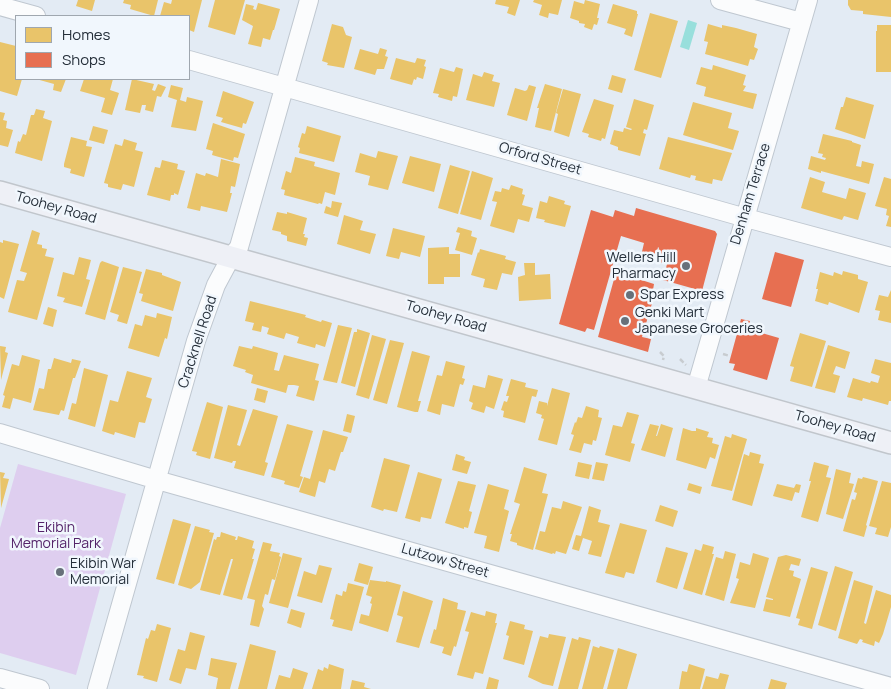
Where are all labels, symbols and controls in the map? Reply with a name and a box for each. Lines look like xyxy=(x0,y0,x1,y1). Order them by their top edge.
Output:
legend xyxy=(15,15,190,80)
text: Homes xyxy=(62,24,110,45)
text: Shops xyxy=(62,49,106,70)
street label: Orford Street xyxy=(497,139,583,179)
street label: Denham Terrace xyxy=(728,141,774,247)
street label: Toohey Road xyxy=(14,188,98,228)
place label: Wellers Hill Pharmacy xyxy=(607,250,676,282)
marker: Wellers Hill Pharmacy xyxy=(680,260,692,272)
place label: Spar Express xyxy=(640,287,724,303)
marker: Spar Express xyxy=(624,289,636,301)
street label: Cracknell Road xyxy=(175,294,221,390)
street label: Toohey Road xyxy=(404,297,488,337)
place label: Genki Mart Japanese Groceries xyxy=(635,305,763,338)
marker: Genki Mart Japanese Groceries xyxy=(619,315,631,327)
street label: Toohey Road xyxy=(793,407,877,447)
park label: Ekibin Memorial Park xyxy=(11,520,101,552)
street label: Lutzow Street xyxy=(399,540,491,582)
place label: Ekibin War Memorial xyxy=(70,556,136,588)
marker: Ekibin War Memorial xyxy=(54,566,66,578)

